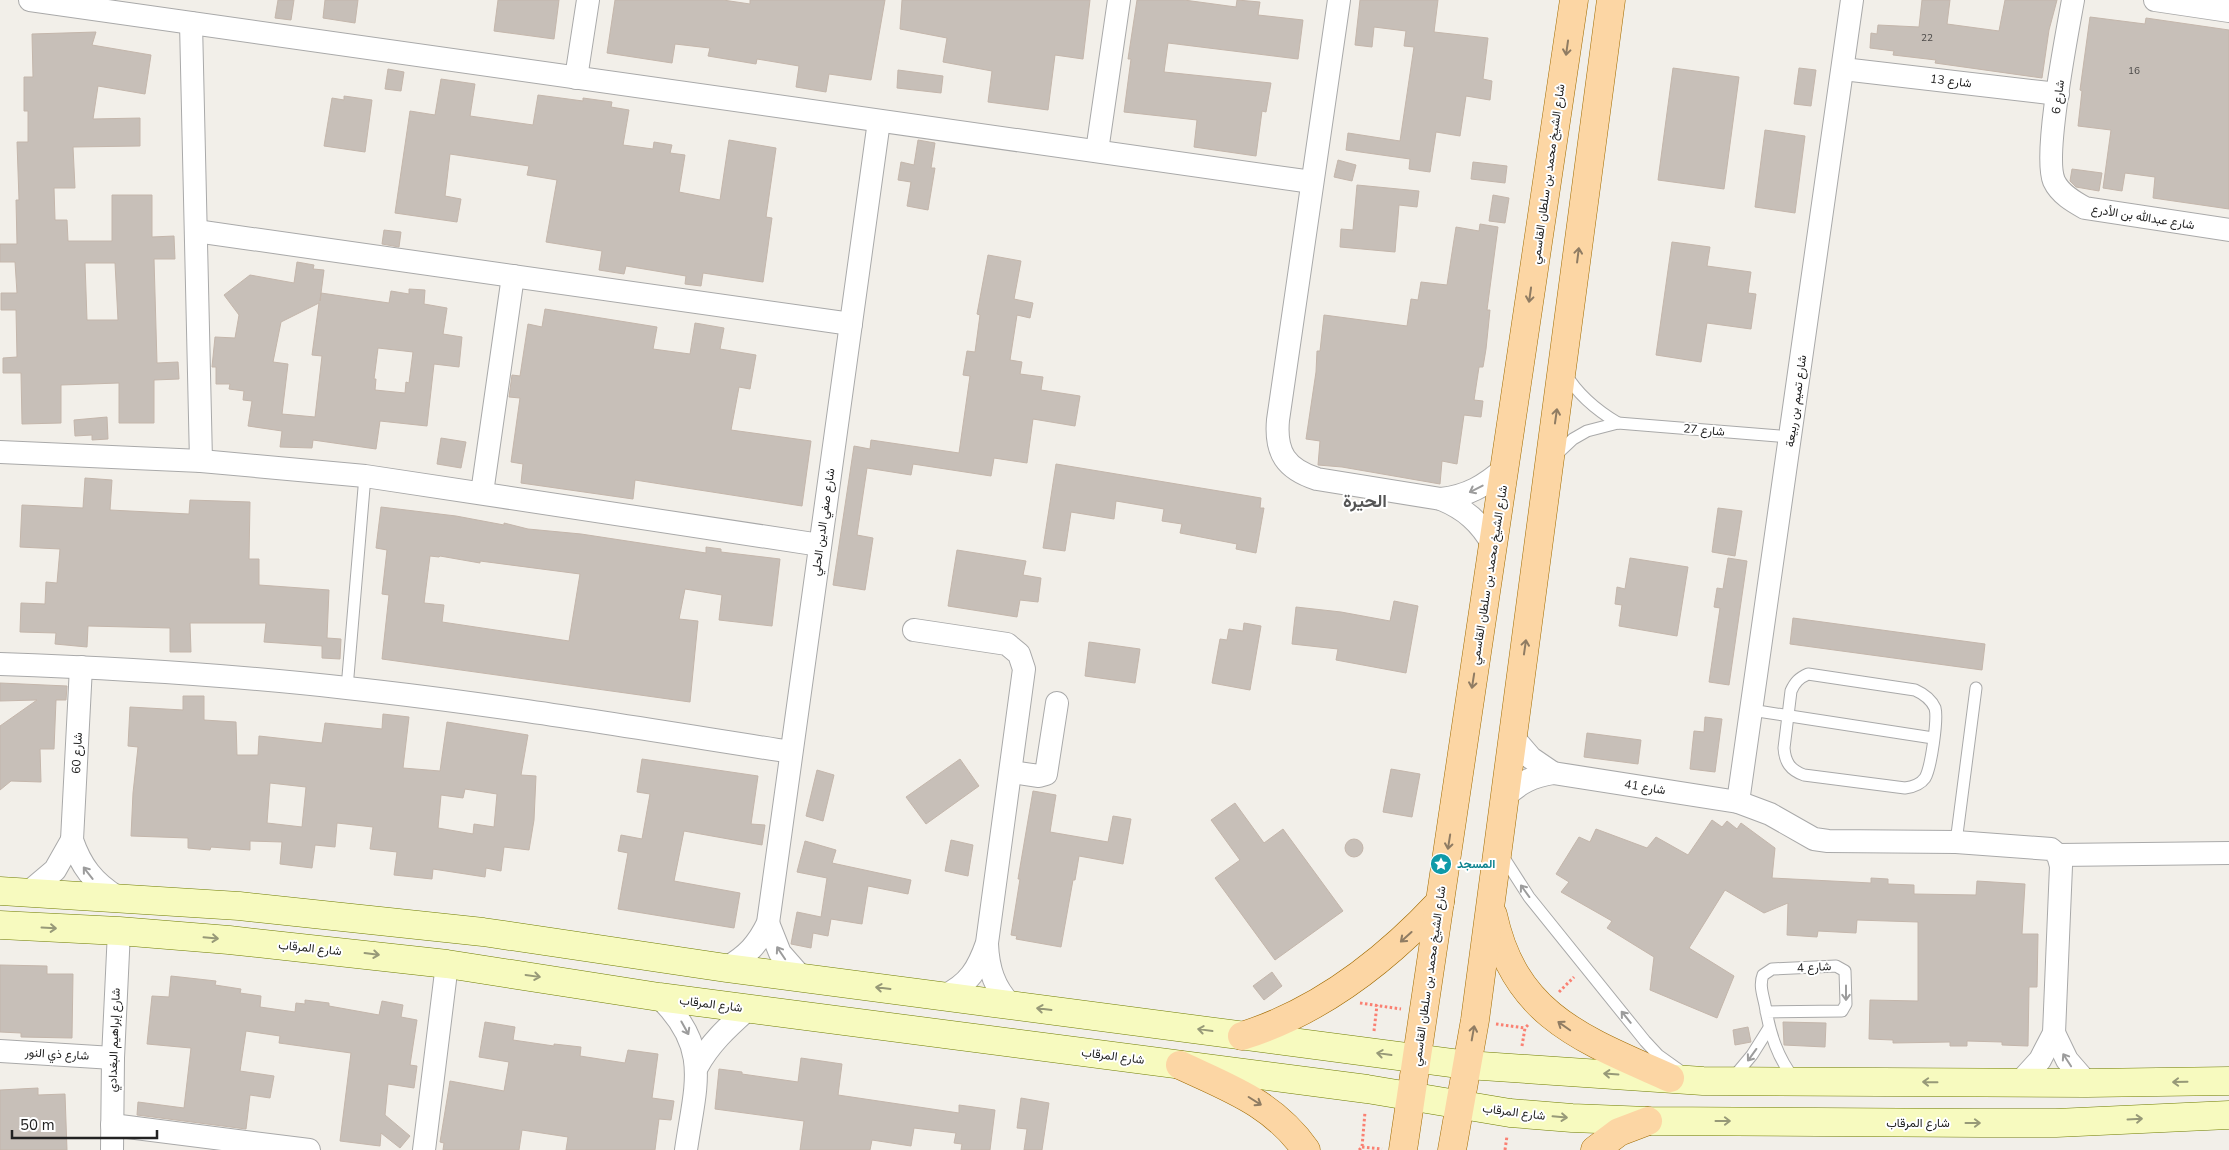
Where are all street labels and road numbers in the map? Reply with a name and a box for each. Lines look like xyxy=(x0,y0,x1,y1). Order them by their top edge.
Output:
street label: شارع 13 xyxy=(1929,71,1973,92)
street label: شارع 6 xyxy=(2048,79,2069,115)
street label: شارع الشيخ محمد بن سلطان القاسمي xyxy=(1527,83,1571,265)
street label: شارع عبدالله بن الأدرع xyxy=(2090,201,2196,234)
street label: شارع تميم بن ربيعة xyxy=(1782,354,1811,448)
street label: شارع 27 xyxy=(1682,420,1725,441)
street label: شارع صفي الدين الحلي xyxy=(808,467,840,577)
street label: شارع الشيخ محمد بن سلطان القاسمي xyxy=(1467,484,1513,666)
street label: شارع 60 xyxy=(68,732,87,774)
street label: شارع 41 xyxy=(1623,776,1667,799)
street label: شارع الشيخ محمد بن سلطان القاسمي xyxy=(1408,885,1452,1067)
street label: شارع المرقاب xyxy=(278,937,342,960)
street label: شارع 4 xyxy=(1796,958,1832,977)
street label: شارع إبراهيم البغدادي xyxy=(104,988,126,1092)
street label: شارع المرقاب xyxy=(678,992,743,1017)
street label: شارع ذي النور xyxy=(23,1044,89,1066)
street label: شارع المرقاب xyxy=(1080,1044,1145,1069)
street label: شارع المرقاب xyxy=(1481,1100,1546,1125)
street label: شارع المرقاب xyxy=(1886,1115,1950,1132)

